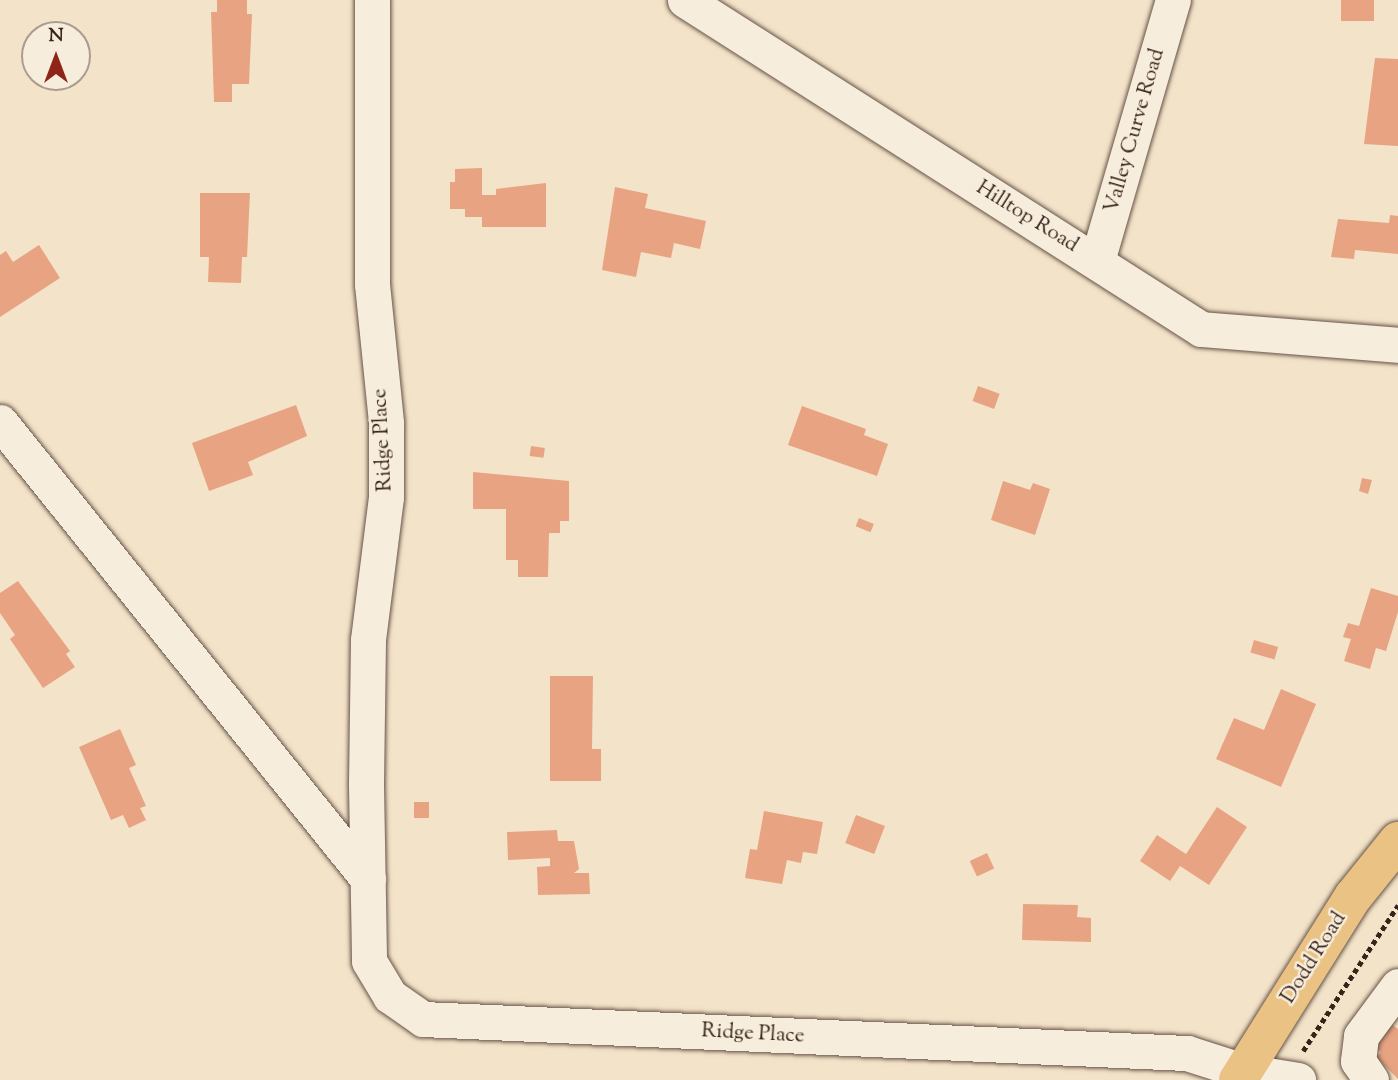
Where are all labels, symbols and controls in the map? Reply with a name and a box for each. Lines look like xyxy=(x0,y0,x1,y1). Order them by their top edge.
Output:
north arrow xyxy=(21,21,91,91)
text: N xyxy=(48,23,64,50)
street label: Valley Curve Road xyxy=(1099,46,1171,216)
street label: Hilltop Road xyxy=(971,176,1083,258)
street label: Ridge Place xyxy=(368,388,398,492)
street label: Dodd Road xyxy=(1276,908,1352,1008)
street label: Ridge Place xyxy=(701,1019,805,1049)

